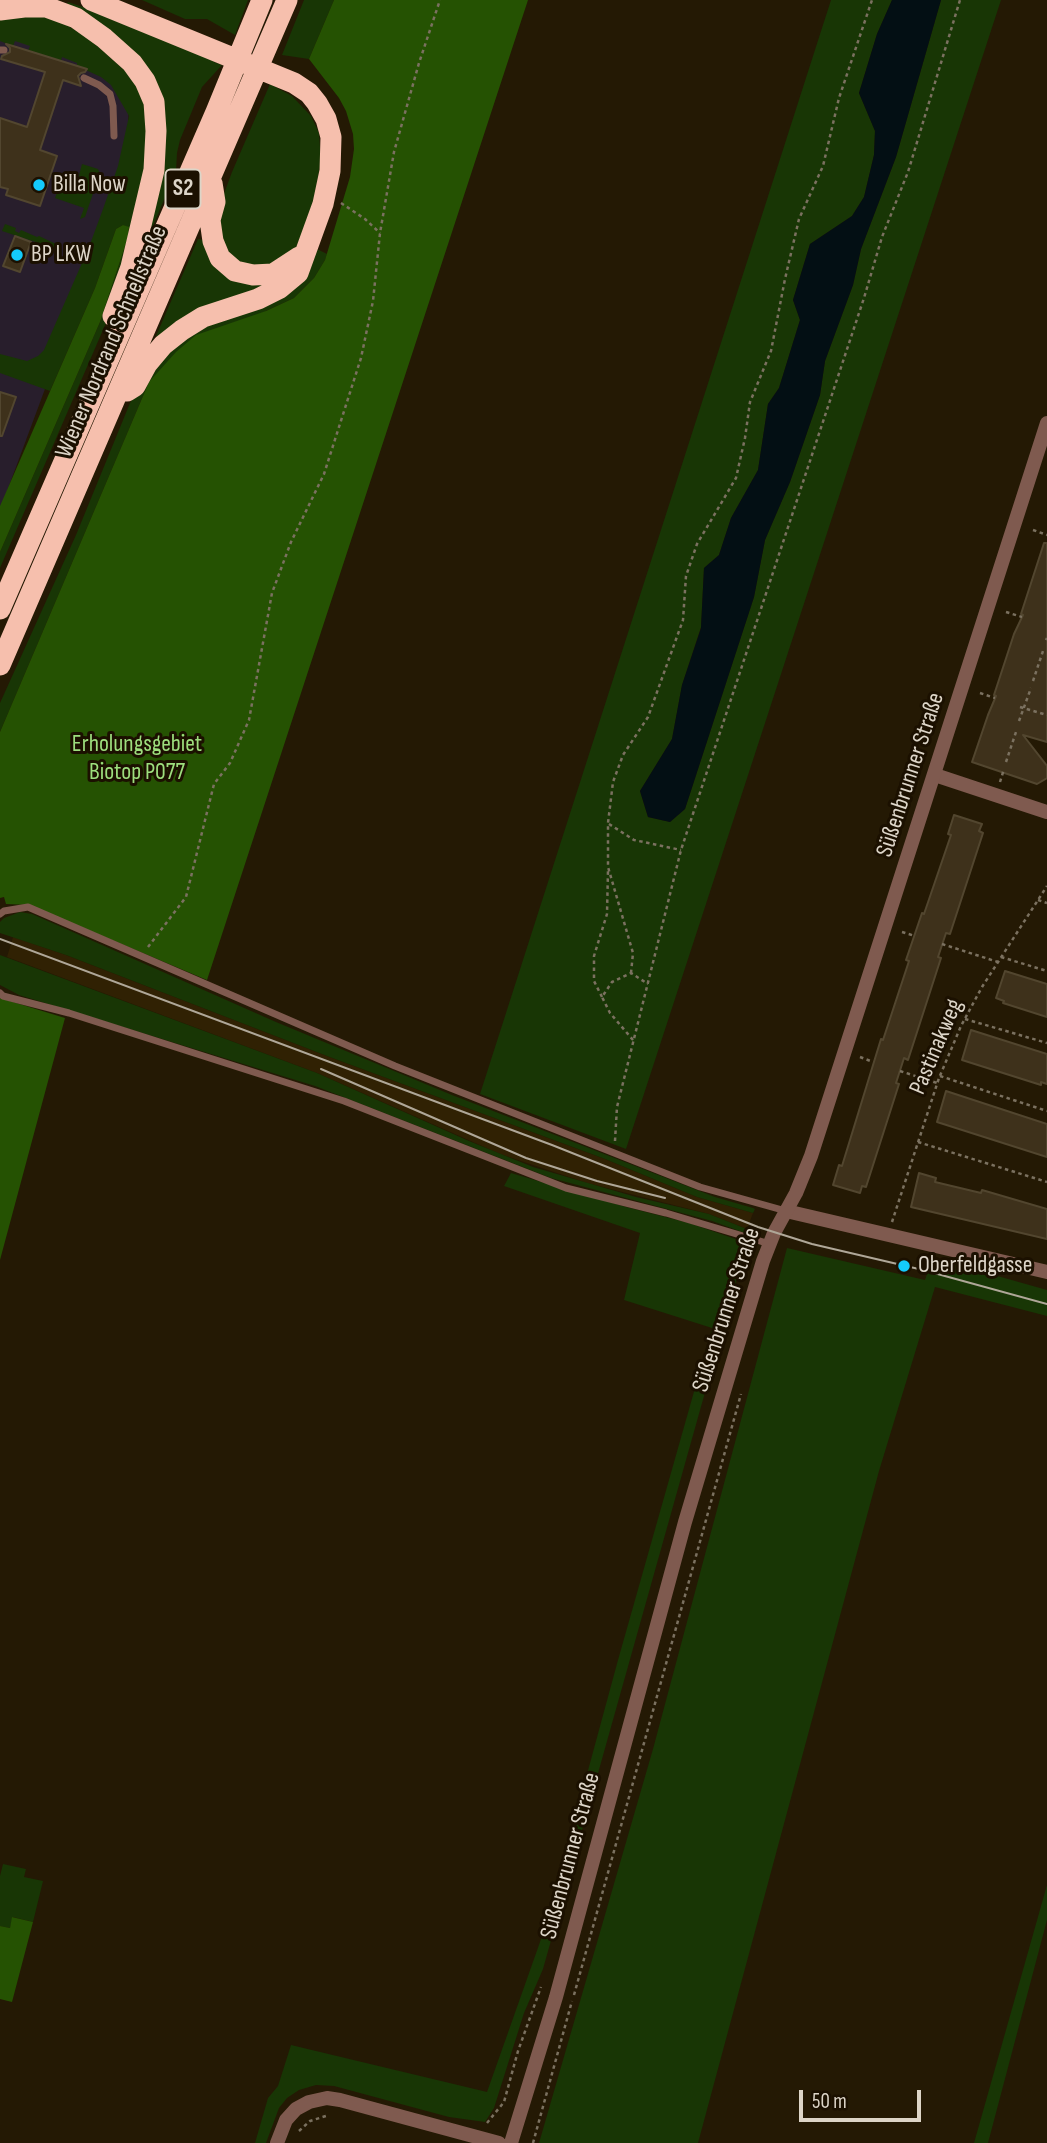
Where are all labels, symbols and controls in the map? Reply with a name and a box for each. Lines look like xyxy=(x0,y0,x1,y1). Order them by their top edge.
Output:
road number: S2 xyxy=(166,170,200,208)
place label: Billa Now xyxy=(53,171,126,199)
marker: Billa Now xyxy=(31,177,47,193)
street label: Wiener Nordrand Schnellstraße xyxy=(50,222,174,462)
place label: BP LKW xyxy=(31,241,91,269)
marker: BP LKW xyxy=(9,247,25,263)
street label: Süßenbrunner Straße xyxy=(871,689,951,861)
park label: Erholungsgebiet Biotop P077 xyxy=(72,731,202,787)
street label: Pastinakweg xyxy=(904,995,970,1099)
street label: Süßenbrunner Straße xyxy=(687,1224,767,1396)
place label: Oberfeldgasse xyxy=(918,1252,1032,1280)
marker: Oberfeldgasse xyxy=(896,1258,912,1274)
street label: Süßenbrunner Straße xyxy=(535,1770,607,1942)
scale bar xyxy=(802,2076,925,2120)
text: 50 m xyxy=(812,2089,847,2114)

